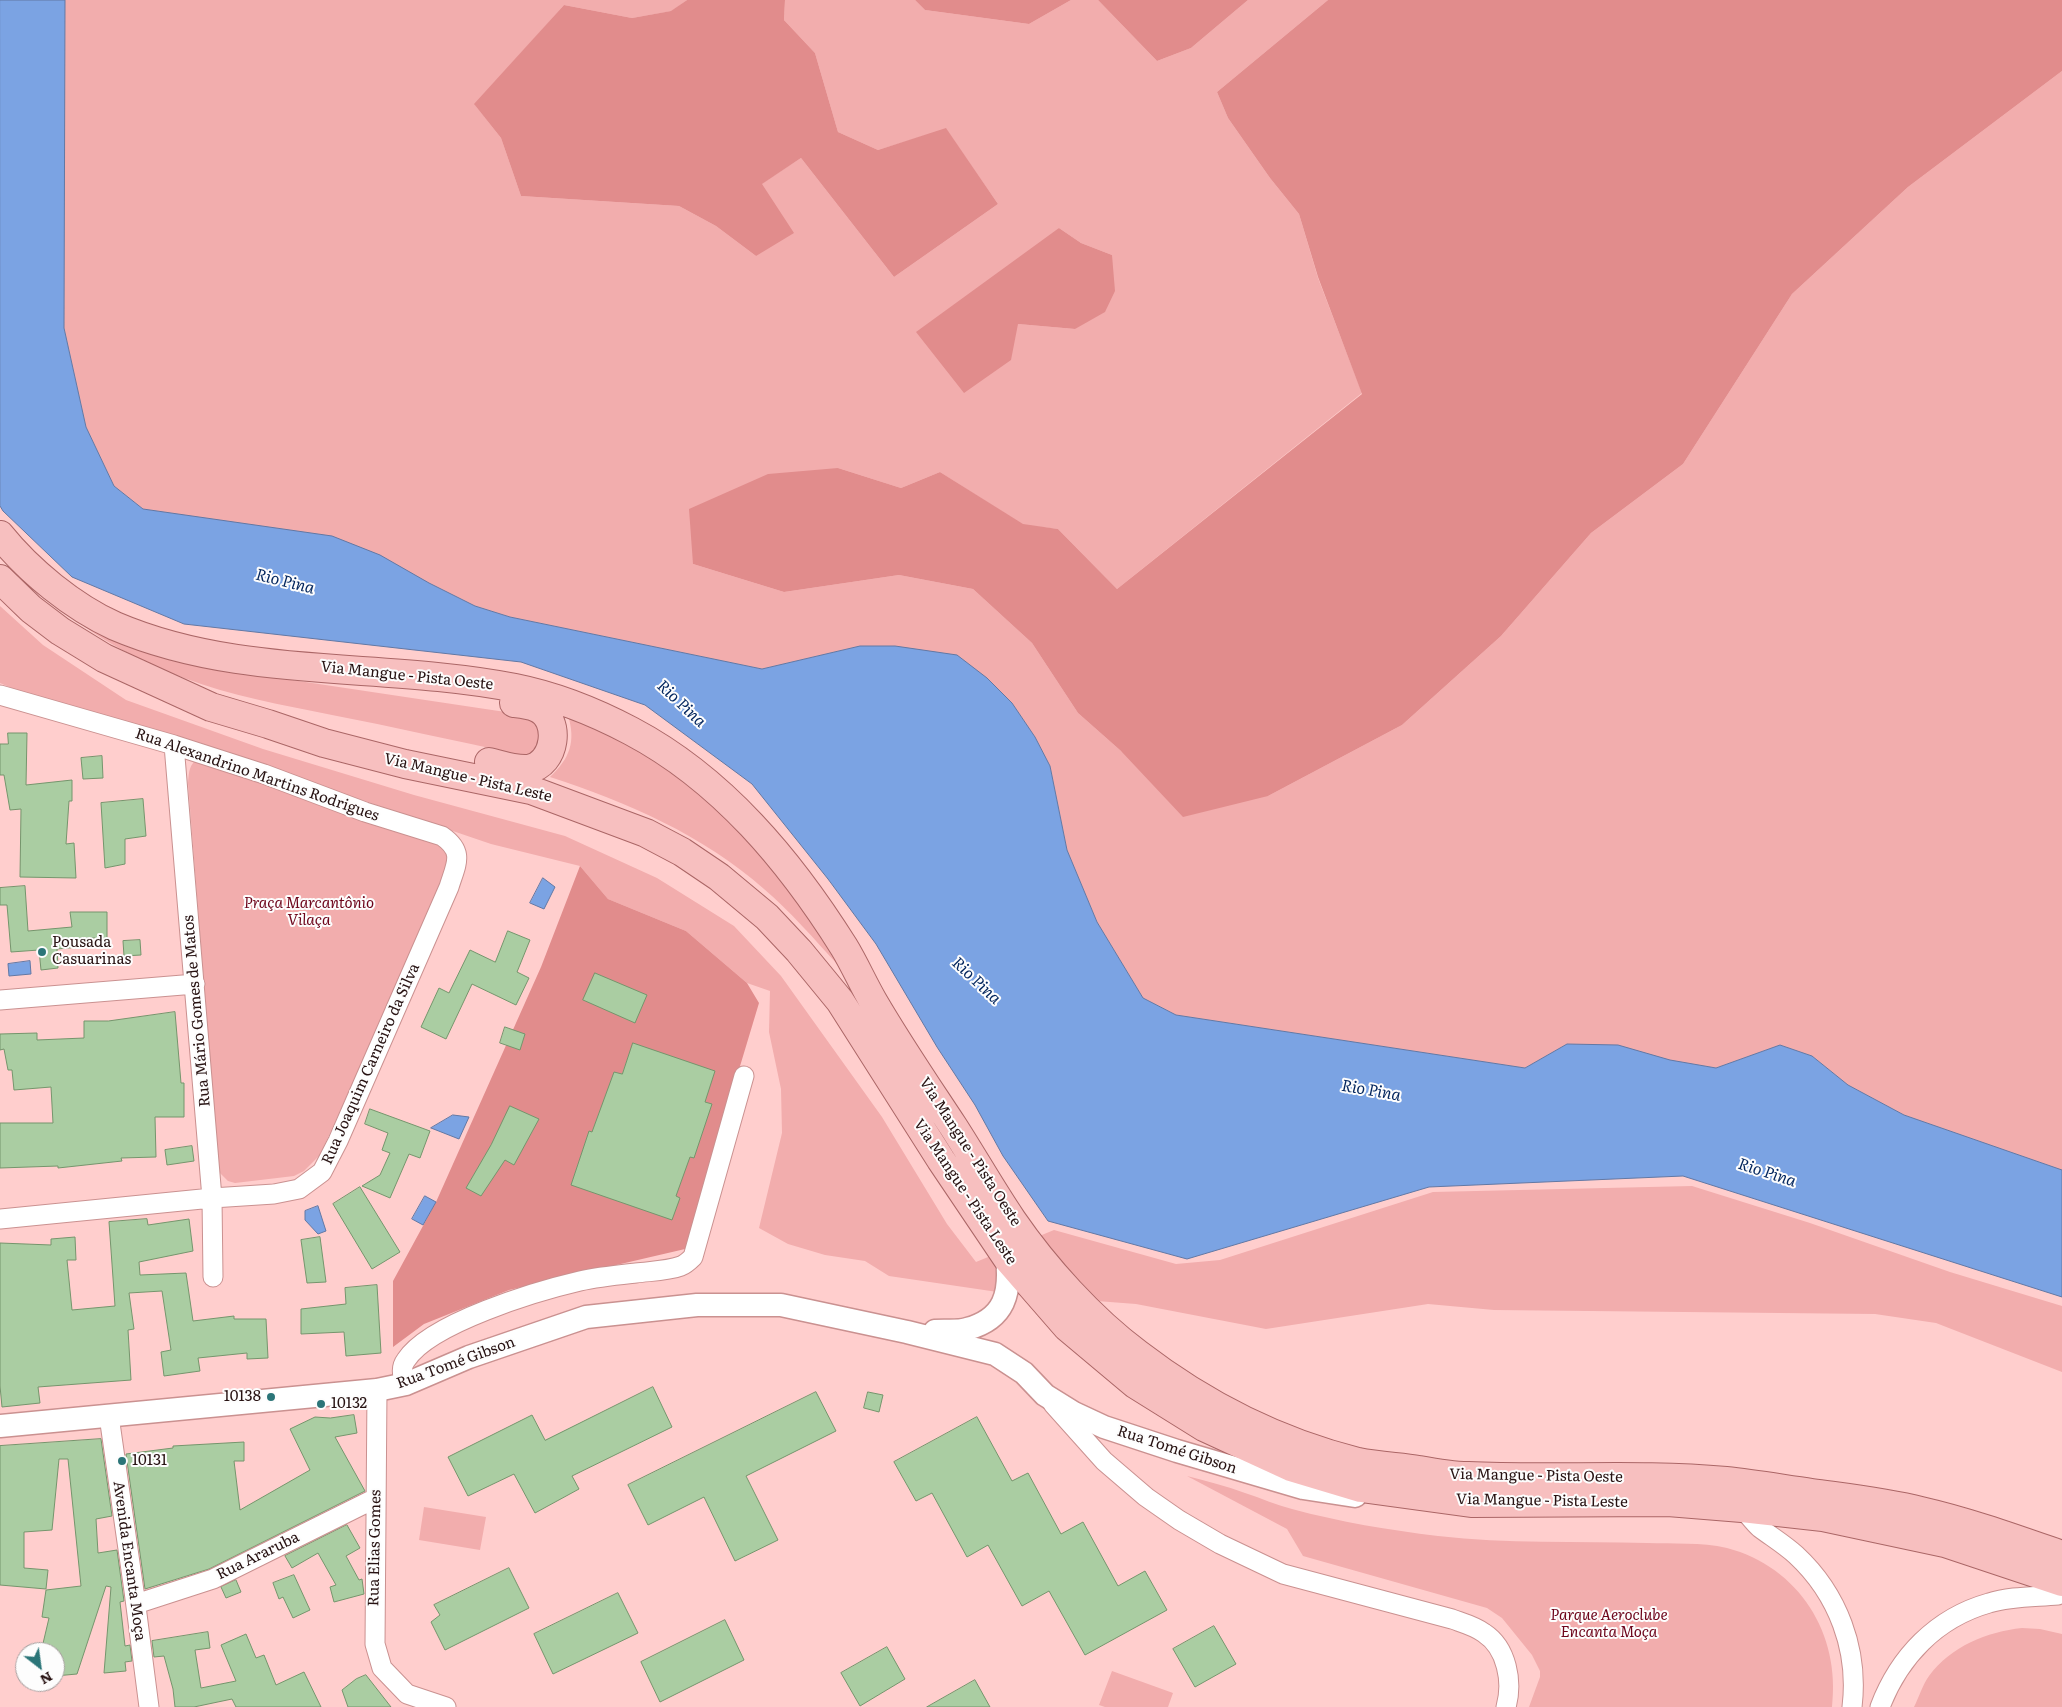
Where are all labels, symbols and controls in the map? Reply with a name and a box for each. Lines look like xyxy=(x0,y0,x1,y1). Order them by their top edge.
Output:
water label: Rio Pina xyxy=(254,565,316,599)
street label: Via Mangue - Pista Oeste xyxy=(320,658,494,694)
water label: Rio Pina xyxy=(653,677,709,731)
street label: Rua Alexandrino Martins Rodrigues xyxy=(133,725,381,825)
street label: Via Mangue - Pista Leste xyxy=(382,750,554,806)
park label: Praça Marcantônio Vilaça xyxy=(244,895,374,930)
street label: Rua Mário Gomes de Matos xyxy=(180,914,214,1108)
place label: Pousada Casuarinas xyxy=(52,934,131,969)
marker: Pousada Casuarinas xyxy=(36,946,48,958)
water label: Rio Pina xyxy=(948,954,1004,1008)
street label: Rua Joaquim Carneiro da Silva xyxy=(318,961,424,1167)
street label: Via Mangue - Pista Oeste xyxy=(915,1074,1025,1230)
water label: Rio Pina xyxy=(1340,1076,1402,1106)
street label: Via Mangue - Pista Leste xyxy=(910,1116,1020,1268)
water label: Rio Pina xyxy=(1736,1155,1798,1191)
street label: Rua Tomé Gibson xyxy=(394,1333,518,1393)
place label: 10138 xyxy=(224,1388,261,1406)
marker: 10138 xyxy=(265,1391,277,1403)
place label: 10132 xyxy=(331,1395,367,1413)
marker: 10132 xyxy=(315,1398,327,1410)
street label: Rua Tomé Gibson xyxy=(1115,1422,1239,1478)
place label: 10131 xyxy=(132,1452,167,1470)
marker: 10131 xyxy=(116,1455,128,1467)
street label: Via Mangue - Pista Oeste xyxy=(1449,1465,1623,1487)
street label: Avenida Encanta Moça xyxy=(109,1480,149,1642)
street label: Rua Elias Gomes xyxy=(365,1489,385,1607)
street label: Via Mangue - Pista Leste xyxy=(1456,1491,1628,1511)
street label: Rua Araruba xyxy=(214,1528,302,1584)
park label: Parque Aeroclube Encanta Moça xyxy=(1550,1607,1668,1642)
north arrow xyxy=(15,1642,65,1692)
text: N xyxy=(37,1668,57,1691)

